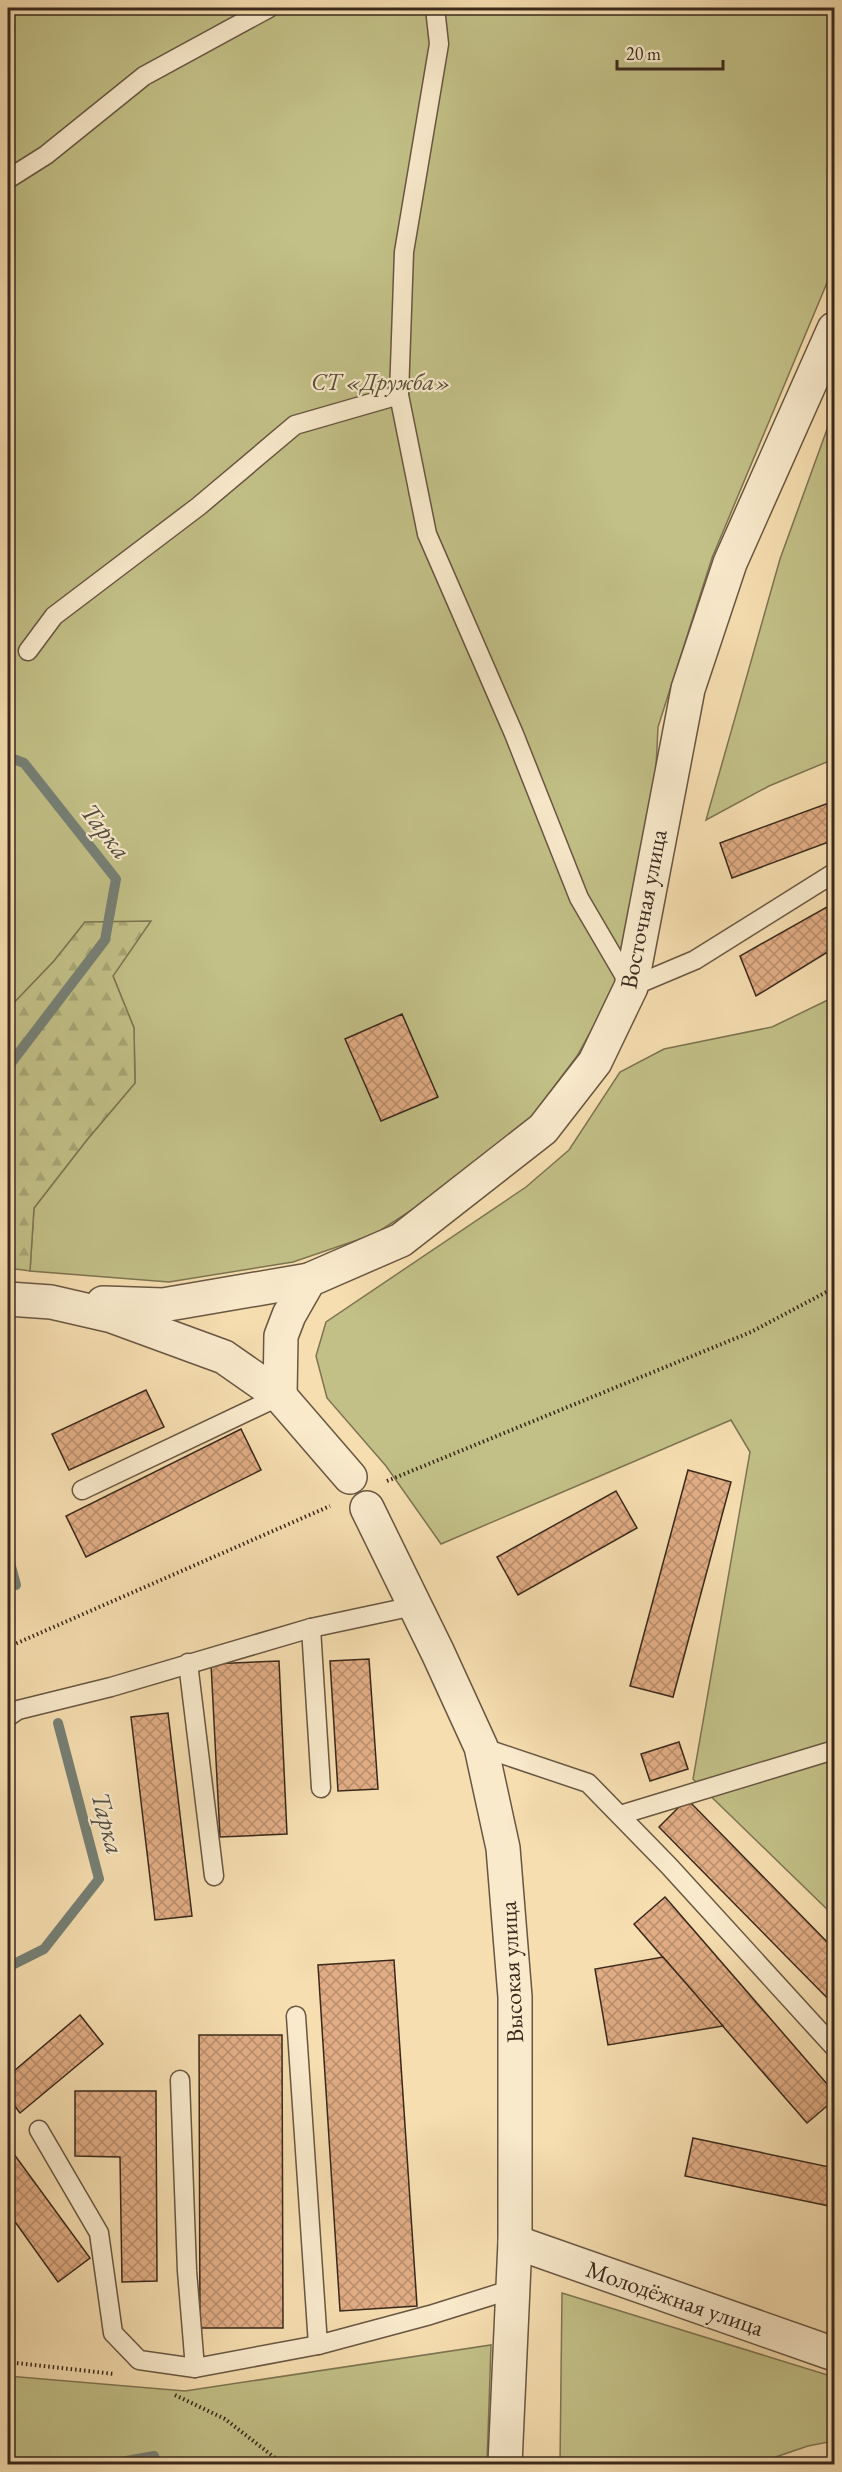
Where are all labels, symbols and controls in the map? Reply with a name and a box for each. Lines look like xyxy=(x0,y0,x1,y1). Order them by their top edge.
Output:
scale bar xyxy=(617,33,724,71)
text: 20 m xyxy=(626,42,661,65)
park label: СТ «Дружба» xyxy=(311,366,451,397)
water label: Тарка xyxy=(73,796,139,866)
street label: Восточная улица xyxy=(612,826,674,991)
water label: Тарка xyxy=(83,1788,133,1858)
street label: Высокая улица xyxy=(492,1900,530,2044)
street label: Молодёжная улица xyxy=(582,2253,768,2343)

